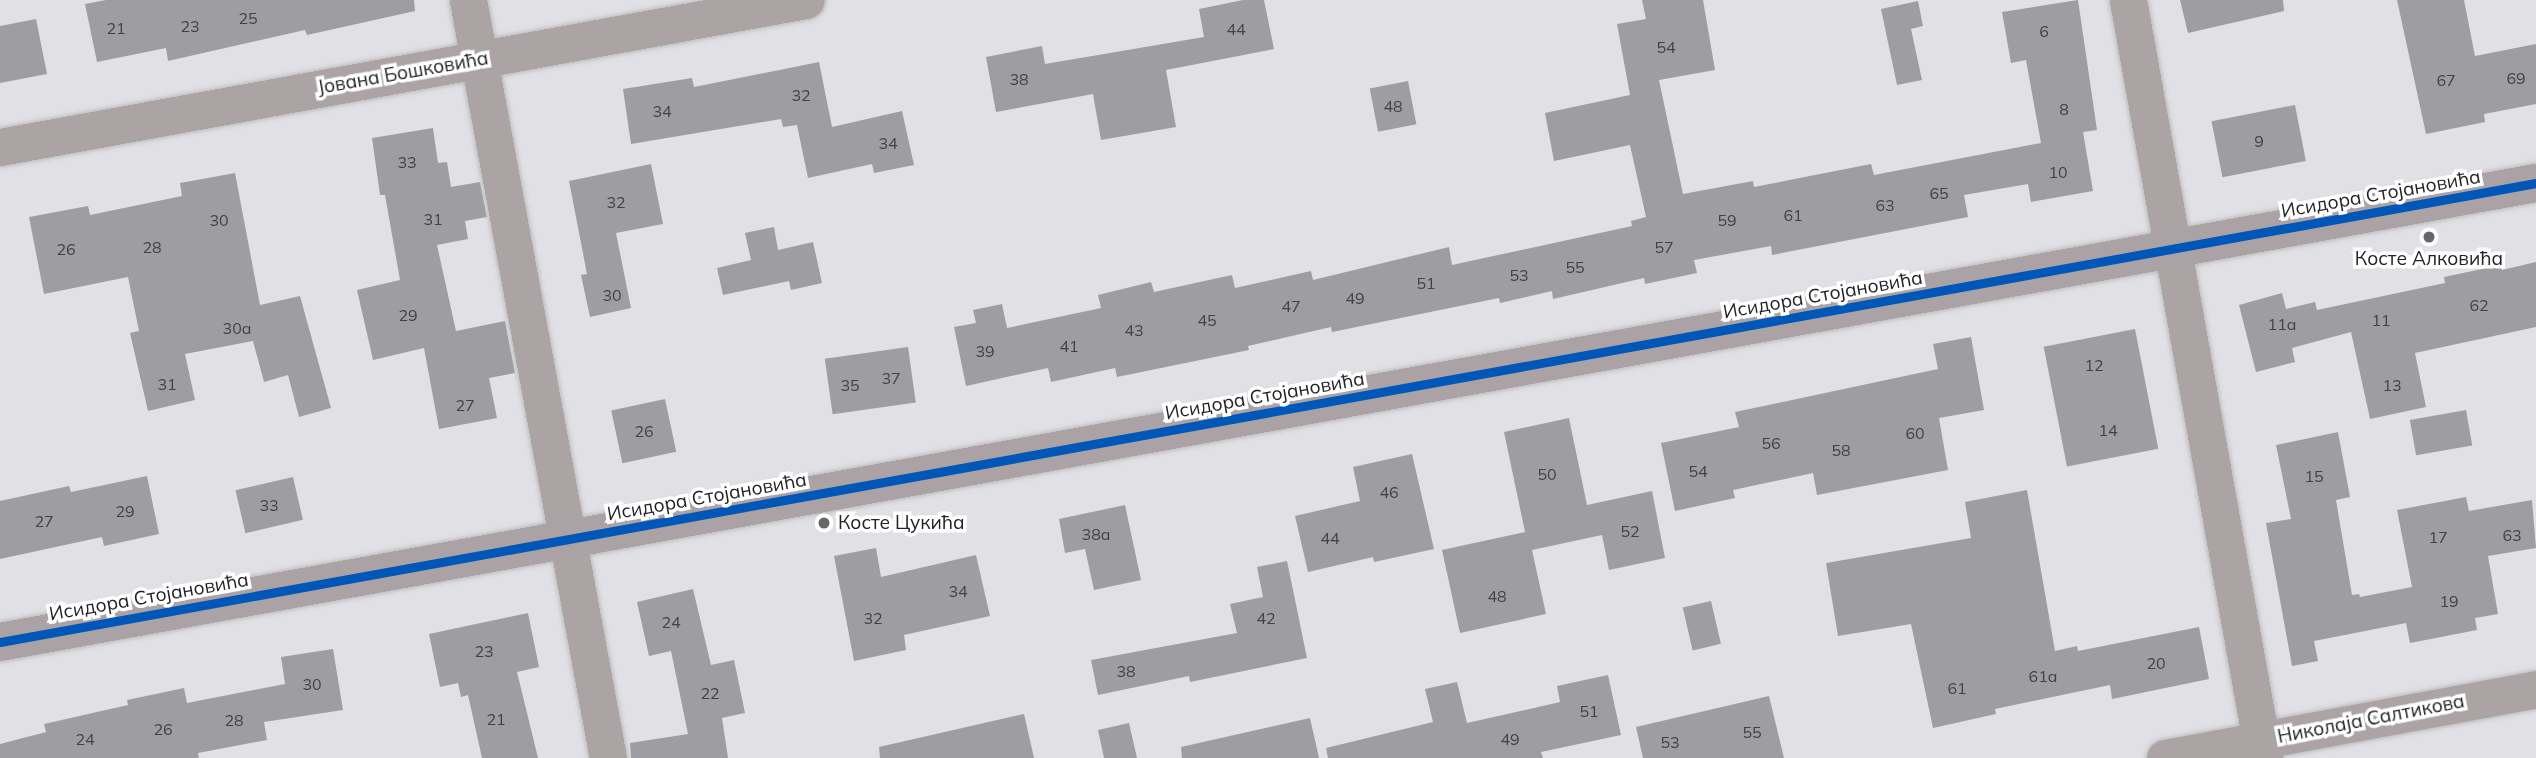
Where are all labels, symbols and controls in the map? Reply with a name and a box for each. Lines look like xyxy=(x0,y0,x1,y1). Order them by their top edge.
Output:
house number: 25 xyxy=(238,8,258,28)
house number: 23 xyxy=(180,16,200,36)
house number: 21 xyxy=(106,18,126,38)
house number: 44 xyxy=(1226,19,1246,39)
house number: 6 xyxy=(2039,21,2049,41)
house number: 54 xyxy=(1656,37,1676,57)
street label: Јована Бошковића xyxy=(316,47,490,99)
house number: 69 xyxy=(2506,68,2526,88)
house number: 38 xyxy=(1009,69,1029,89)
house number: 67 xyxy=(2436,70,2456,90)
house number: 32 xyxy=(791,85,811,105)
house number: 48 xyxy=(1383,96,1403,116)
house number: 8 xyxy=(2059,99,2069,119)
house number: 34 xyxy=(652,101,672,121)
house number: 9 xyxy=(2254,131,2264,151)
house number: 34 xyxy=(878,133,898,153)
house number: 33 xyxy=(397,152,417,172)
house number: 10 xyxy=(2048,162,2068,182)
street label: Исидора Стојановића xyxy=(2280,165,2482,223)
house number: 65 xyxy=(1929,183,1949,203)
house number: 32 xyxy=(606,192,626,212)
house number: 63 xyxy=(1875,195,1895,215)
house number: 61 xyxy=(1783,205,1803,225)
house number: 31 xyxy=(423,209,443,229)
house number: 30 xyxy=(209,210,229,230)
house number: 59 xyxy=(1717,210,1737,230)
marker: Косте Алковића xyxy=(2421,229,2437,245)
house number: 28 xyxy=(142,237,162,257)
house number: 57 xyxy=(1654,237,1674,257)
house number: 26 xyxy=(56,239,76,259)
place label: Косте Алковића xyxy=(2355,248,2503,270)
house number: 55 xyxy=(1565,257,1585,277)
house number: 53 xyxy=(1509,265,1529,285)
street label: Исидора Стојановића xyxy=(1722,266,1924,324)
house number: 51 xyxy=(1416,273,1436,293)
house number: 30 xyxy=(602,285,622,305)
house number: 49 xyxy=(1345,288,1365,308)
house number: 62 xyxy=(2469,295,2489,315)
house number: 47 xyxy=(1281,296,1301,316)
house number: 29 xyxy=(398,305,418,325)
house number: 45 xyxy=(1197,310,1217,330)
house number: 11 xyxy=(2371,310,2391,330)
house number: 11a xyxy=(2268,314,2296,334)
house number: 30a xyxy=(223,318,251,338)
house number: 43 xyxy=(1124,320,1144,340)
house number: 41 xyxy=(1059,336,1079,356)
house number: 39 xyxy=(975,341,995,361)
house number: 12 xyxy=(2084,355,2104,375)
street label: Исидора Стојановића xyxy=(1164,367,1366,425)
house number: 37 xyxy=(881,368,901,388)
house number: 31 xyxy=(157,374,177,394)
house number: 35 xyxy=(840,375,860,395)
house number: 13 xyxy=(2382,375,2402,395)
house number: 27 xyxy=(455,395,475,415)
house number: 14 xyxy=(2098,420,2118,440)
house number: 26 xyxy=(634,421,654,441)
house number: 60 xyxy=(1905,423,1925,443)
house number: 56 xyxy=(1761,433,1781,453)
house number: 58 xyxy=(1831,440,1851,460)
house number: 54 xyxy=(1688,461,1708,481)
house number: 50 xyxy=(1537,464,1557,484)
house number: 15 xyxy=(2304,466,2324,486)
street label: Исидора Стојановића xyxy=(606,468,808,526)
house number: 46 xyxy=(1379,482,1399,502)
house number: 33 xyxy=(259,495,279,515)
house number: 29 xyxy=(115,501,135,521)
house number: 27 xyxy=(34,511,54,531)
place label: Косте Цукића xyxy=(838,512,965,534)
marker: Косте Цукића xyxy=(816,515,832,531)
house number: 52 xyxy=(1620,521,1640,541)
house number: 38a xyxy=(1082,524,1110,544)
house number: 63 xyxy=(2502,525,2522,545)
house number: 17 xyxy=(2428,527,2448,547)
house number: 44 xyxy=(1320,528,1340,548)
street label: Исидора Стојановића xyxy=(48,568,250,626)
house number: 34 xyxy=(948,581,968,601)
house number: 48 xyxy=(1487,586,1507,606)
house number: 19 xyxy=(2439,591,2459,611)
house number: 32 xyxy=(863,608,883,628)
house number: 42 xyxy=(1256,608,1276,628)
house number: 24 xyxy=(661,612,681,632)
house number: 23 xyxy=(474,641,494,661)
house number: 20 xyxy=(2146,653,2166,673)
house number: 38 xyxy=(1116,661,1136,681)
house number: 61a xyxy=(2029,666,2057,686)
house number: 30 xyxy=(302,674,322,694)
house number: 61 xyxy=(1947,678,1967,698)
house number: 22 xyxy=(700,683,720,703)
street label: Николаја Салтикова xyxy=(2276,690,2466,748)
house number: 51 xyxy=(1579,701,1599,721)
house number: 21 xyxy=(486,709,506,729)
house number: 28 xyxy=(224,710,244,730)
house number: 26 xyxy=(153,719,173,739)
house number: 55 xyxy=(1742,722,1762,742)
house number: 24 xyxy=(75,729,95,749)
house number: 49 xyxy=(1500,729,1520,749)
house number: 53 xyxy=(1660,732,1680,752)

